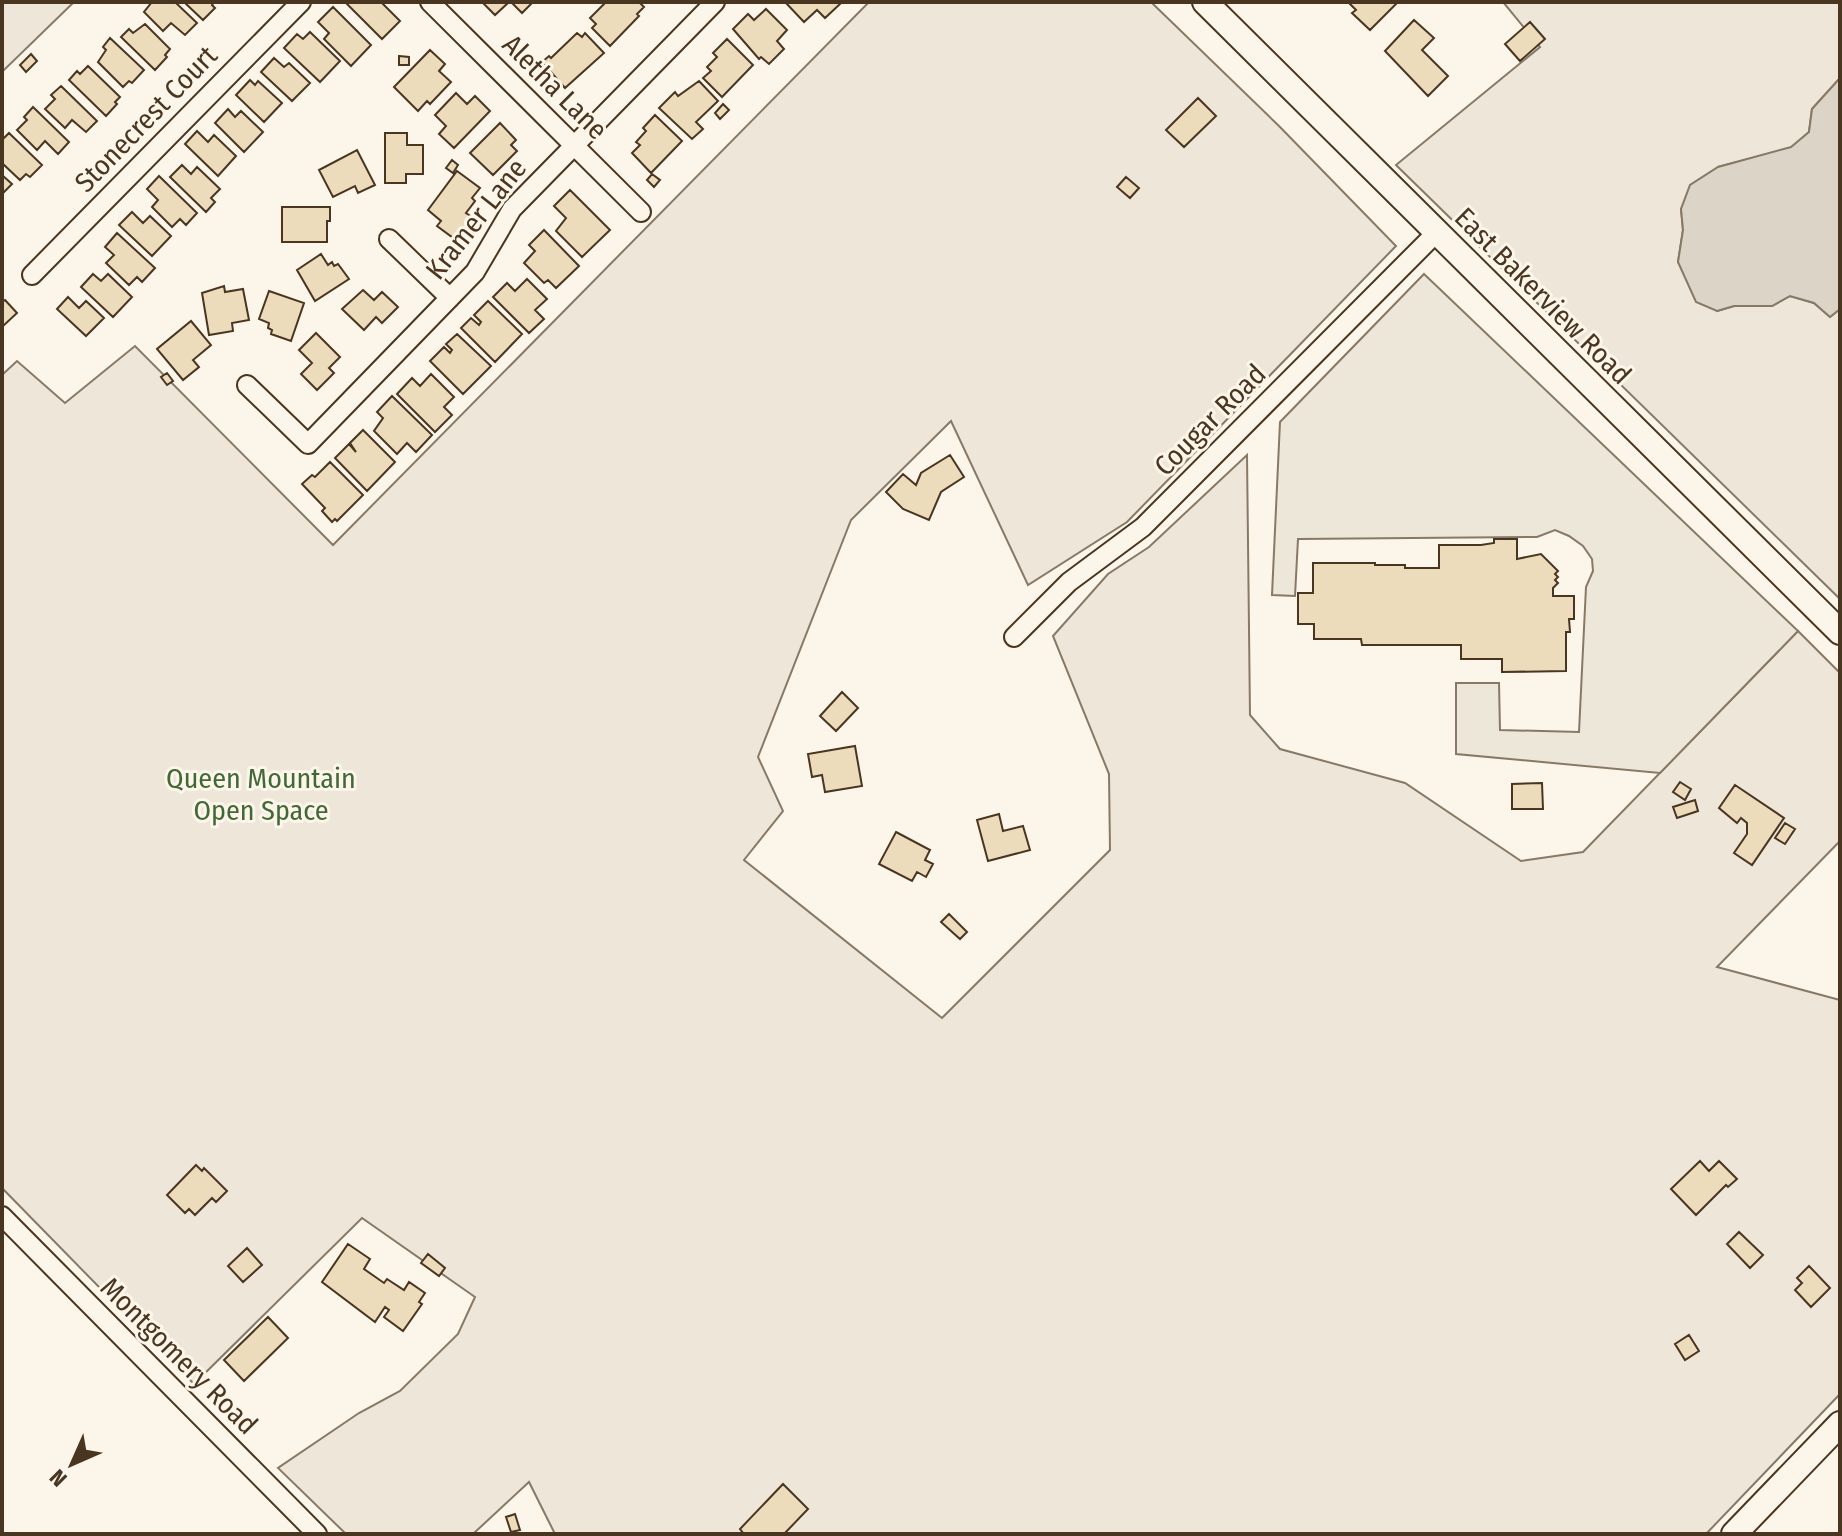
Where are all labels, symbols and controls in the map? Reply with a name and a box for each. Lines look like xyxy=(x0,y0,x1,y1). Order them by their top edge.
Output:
street label: Aletha Lane xyxy=(496,28,614,146)
street label: Stonecrest Court xyxy=(68,38,225,199)
street label: Kramer Lane xyxy=(419,152,533,286)
street label: East Bakerview Road xyxy=(1448,201,1638,391)
street label: Cougar Road xyxy=(1147,357,1273,483)
park label: Queen Mountain Open Space xyxy=(166,762,356,827)
street label: Montgomery Road xyxy=(94,1271,264,1441)
north arrow xyxy=(32,1424,112,1504)
text: N xyxy=(44,1464,72,1492)

